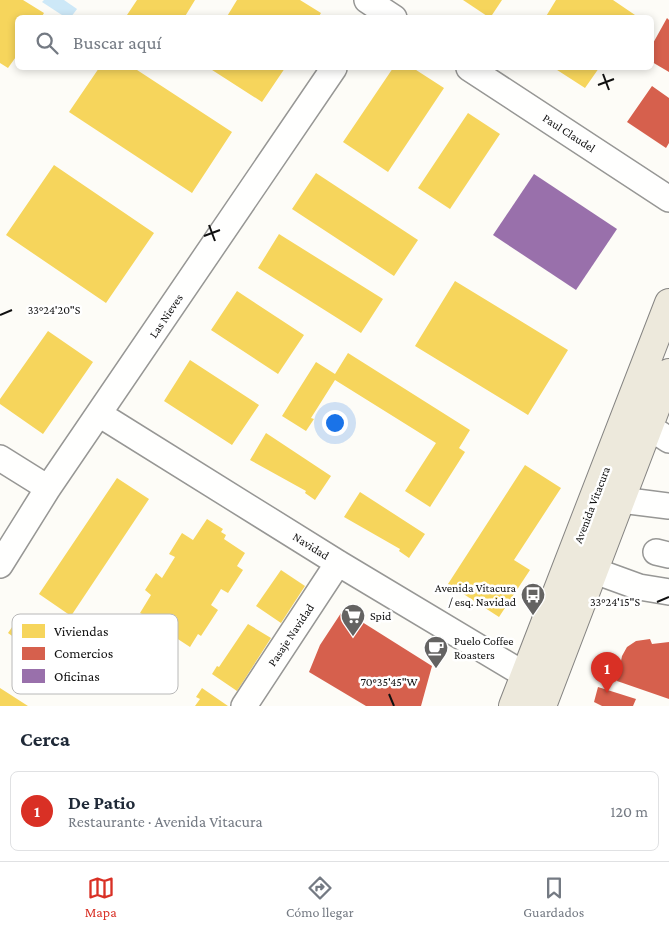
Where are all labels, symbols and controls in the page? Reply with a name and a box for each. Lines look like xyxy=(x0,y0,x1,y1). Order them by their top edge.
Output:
search box xyxy=(15,15,654,70)
icon: search xyxy=(33,29,61,57)
text: Buscar aquí xyxy=(73,32,162,53)
street label: Paul Claudel xyxy=(540,111,598,155)
street label: Las Nieves xyxy=(146,291,186,341)
text: 33°24'20"S xyxy=(28,303,81,317)
your location xyxy=(322,410,348,436)
street label: Avenida Vitacura xyxy=(571,464,613,545)
street label: Navidad xyxy=(290,529,332,563)
place label: Avenida Vitacura / esq. Navidad xyxy=(435,581,517,609)
bus stop icon: Avenida Vitacura / esq. Navidad xyxy=(520,582,546,616)
text: 33°24'15"S xyxy=(590,595,640,609)
street label: Pasaje Navidad xyxy=(265,601,317,669)
supermarket icon: Spid xyxy=(340,603,366,637)
place label: Spid xyxy=(370,609,392,623)
legend xyxy=(12,614,178,694)
text: Viviendas xyxy=(54,623,109,639)
place label: Puelo Coffee Roasters xyxy=(454,634,514,662)
cafe icon: Puelo Coffee Roasters xyxy=(423,635,449,669)
text: Comercios xyxy=(54,645,113,661)
pin: 1 xyxy=(591,652,623,693)
text: Oficinas xyxy=(54,668,100,684)
text: 70°35'45"W xyxy=(360,675,418,689)
text: Cerca xyxy=(20,727,70,751)
text: De Patio xyxy=(68,792,135,813)
text: 1 xyxy=(34,803,40,820)
text: 120 m xyxy=(610,803,648,820)
text: Restaurante · Avenida Vitacura xyxy=(68,813,263,830)
tab: Mapa xyxy=(85,874,117,920)
tab: Cómo llegar xyxy=(286,874,354,920)
tab: Guardados xyxy=(523,874,584,920)

